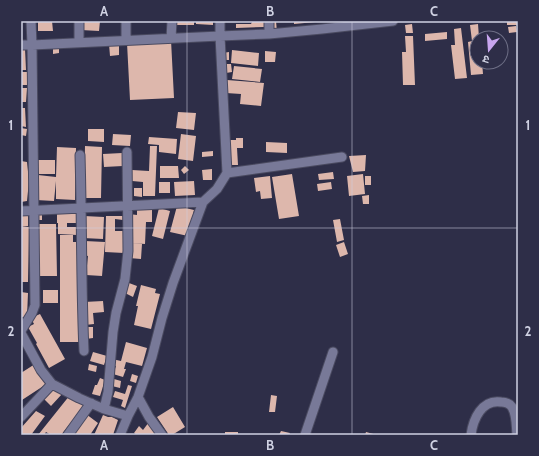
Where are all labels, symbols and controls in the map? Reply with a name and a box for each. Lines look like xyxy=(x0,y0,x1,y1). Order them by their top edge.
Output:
text: A xyxy=(100,3,109,19)
text: B xyxy=(266,3,274,19)
text: C xyxy=(430,3,438,19)
north arrow xyxy=(469,30,509,70)
text: उ xyxy=(480,52,491,67)
text: 1 xyxy=(9,117,13,133)
text: 1 xyxy=(526,117,530,133)
text: 2 xyxy=(8,323,15,339)
text: 2 xyxy=(525,323,532,339)
text: A xyxy=(100,437,109,453)
text: B xyxy=(266,437,274,453)
text: C xyxy=(430,437,438,453)

